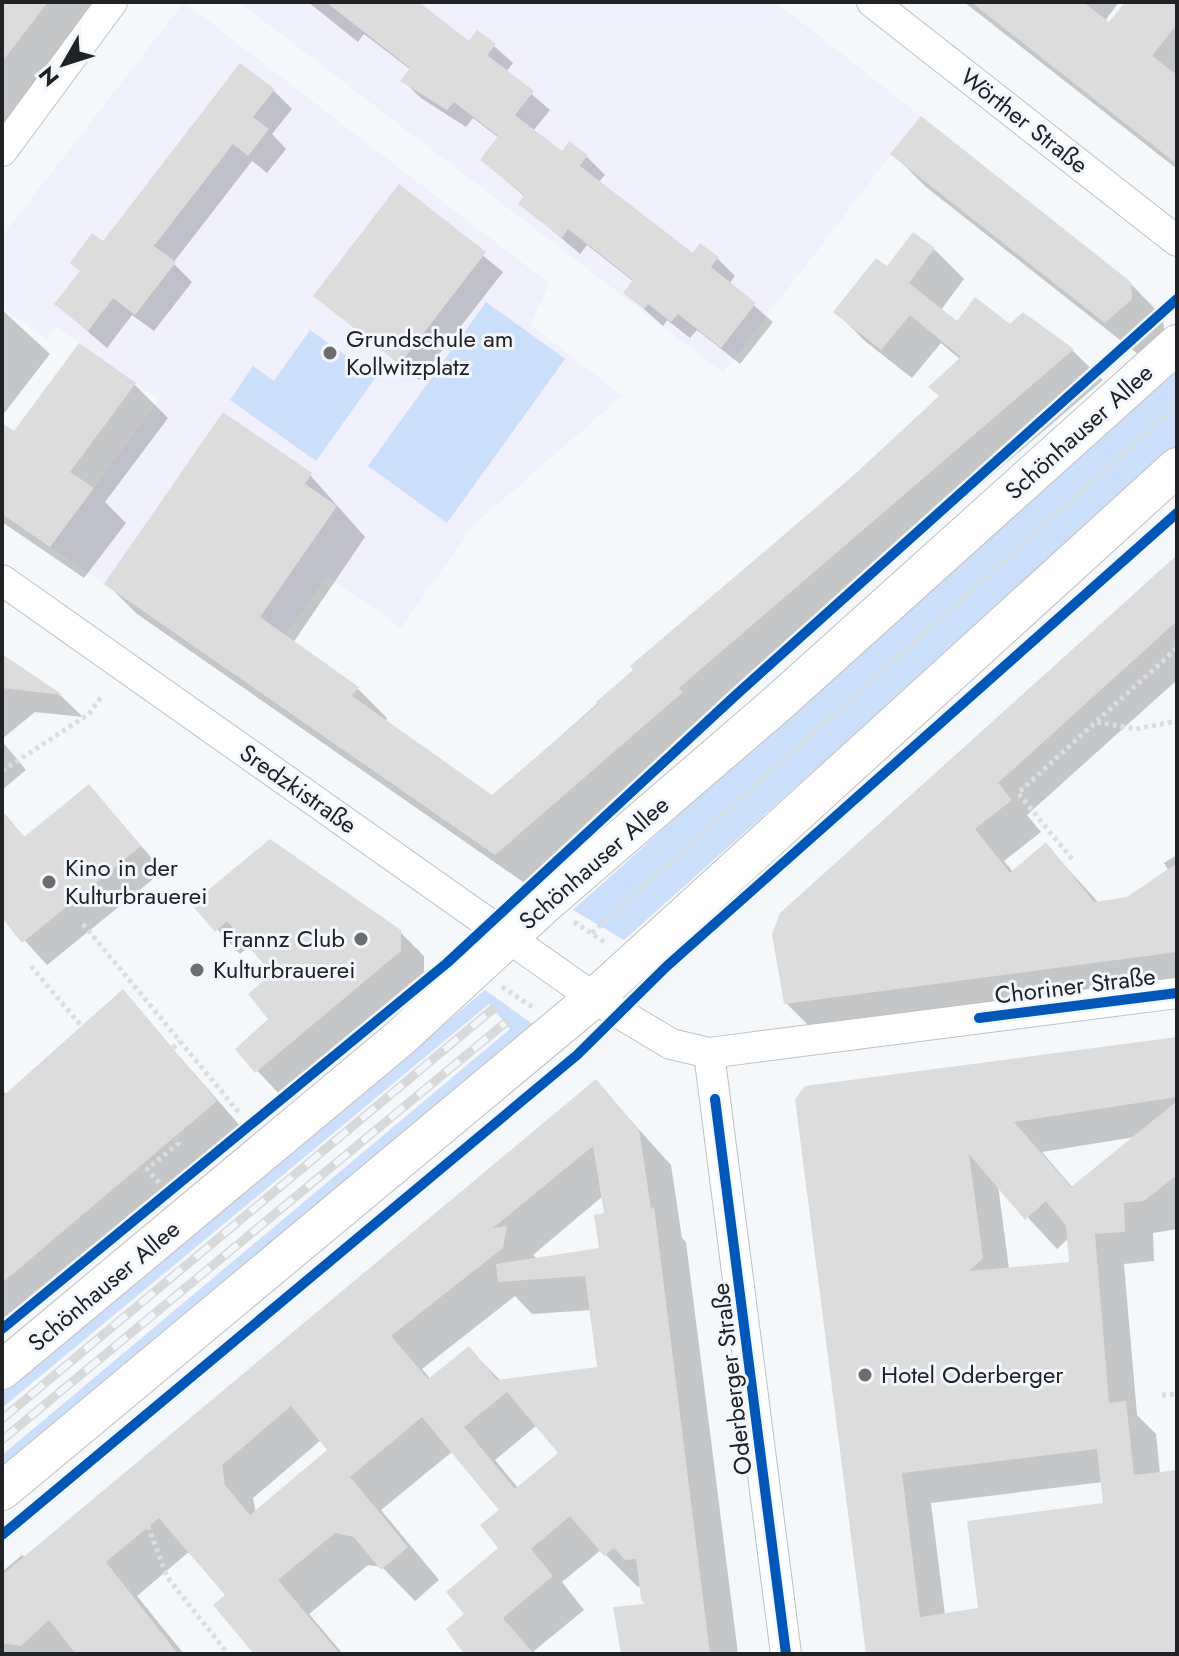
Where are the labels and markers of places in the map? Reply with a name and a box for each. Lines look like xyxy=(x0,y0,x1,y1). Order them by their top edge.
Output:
place label: Grundschule am Kollwitzplatz xyxy=(346,321,513,384)
marker: Grundschule am Kollwitzplatz xyxy=(321,344,339,362)
place label: Kino in der Kulturbrauerei xyxy=(65,850,207,913)
marker: Kino in der Kulturbrauerei xyxy=(40,873,58,891)
place label: Frannz Club xyxy=(222,921,345,956)
marker: Frannz Club xyxy=(352,930,370,948)
place label: Kulturbrauerei xyxy=(213,952,355,987)
marker: Kulturbrauerei xyxy=(188,961,206,979)
place label: Hotel Oderberger xyxy=(881,1357,1064,1392)
marker: Hotel Oderberger xyxy=(856,1366,874,1384)

